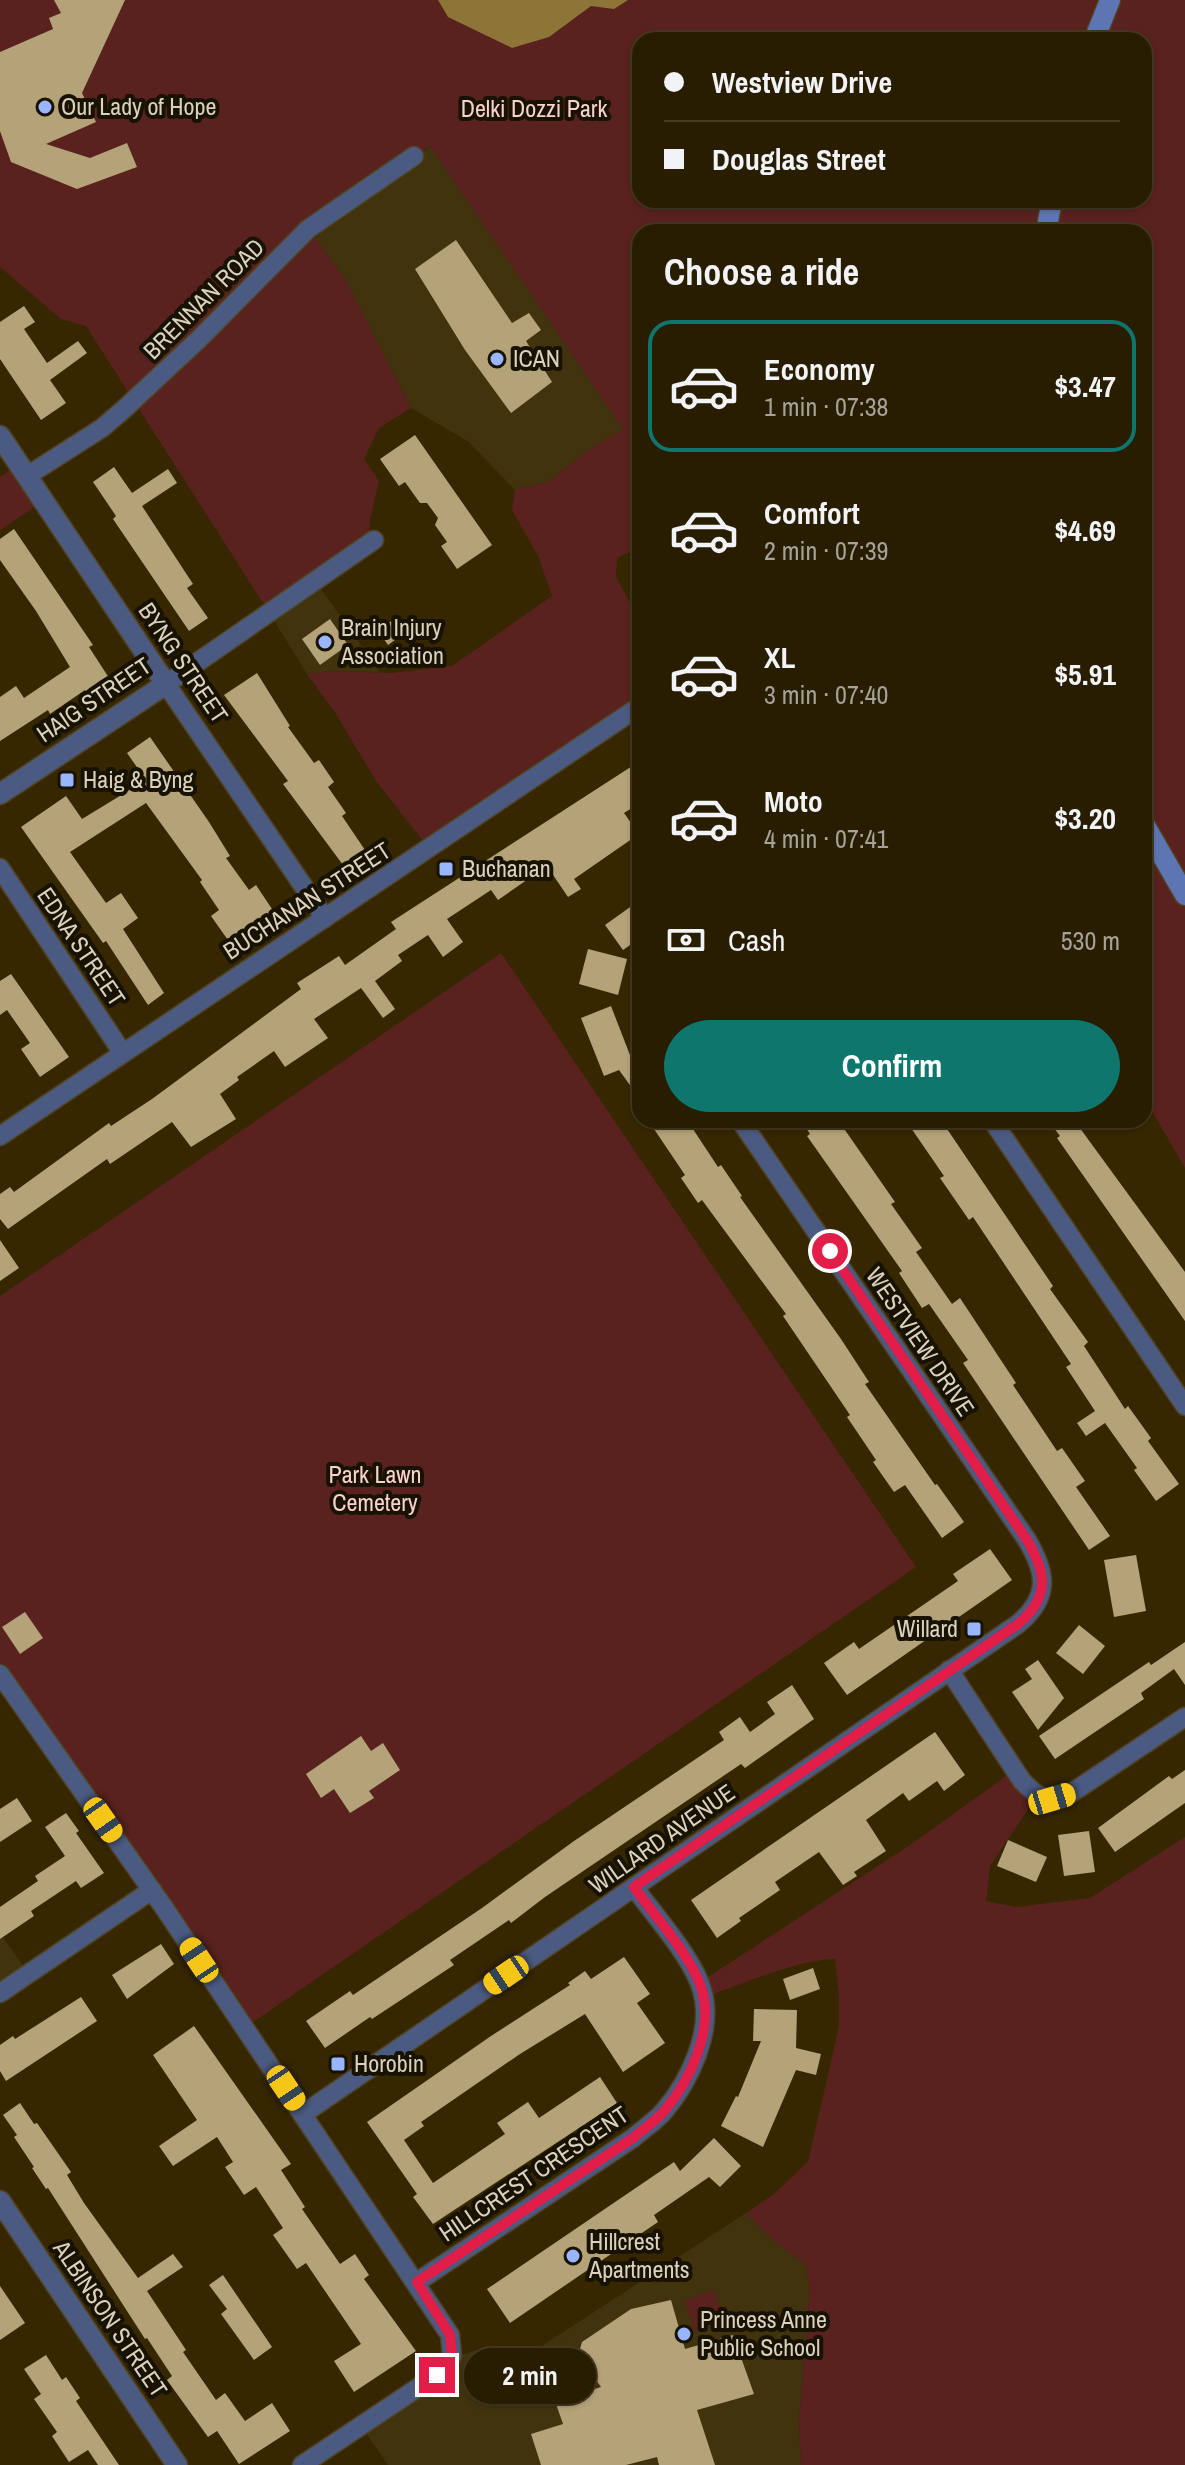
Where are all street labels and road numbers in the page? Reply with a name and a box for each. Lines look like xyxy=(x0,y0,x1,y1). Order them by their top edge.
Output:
street label: BRENNAN ROAD xyxy=(136,231,271,366)
street label: BYNG STREET xyxy=(132,596,236,729)
street label: HAIG STREET xyxy=(30,649,157,749)
street label: BUCHANAN STREET xyxy=(217,834,396,966)
street label: EDNA STREET xyxy=(30,881,133,1012)
street label: WESTVIEW DRIVE xyxy=(859,1261,982,1422)
street label: WILLARD AVENUE xyxy=(582,1776,741,1900)
street label: HILLCREST CRESCENT xyxy=(433,2098,634,2248)
street label: ALBINSON STREET xyxy=(46,2233,175,2403)

